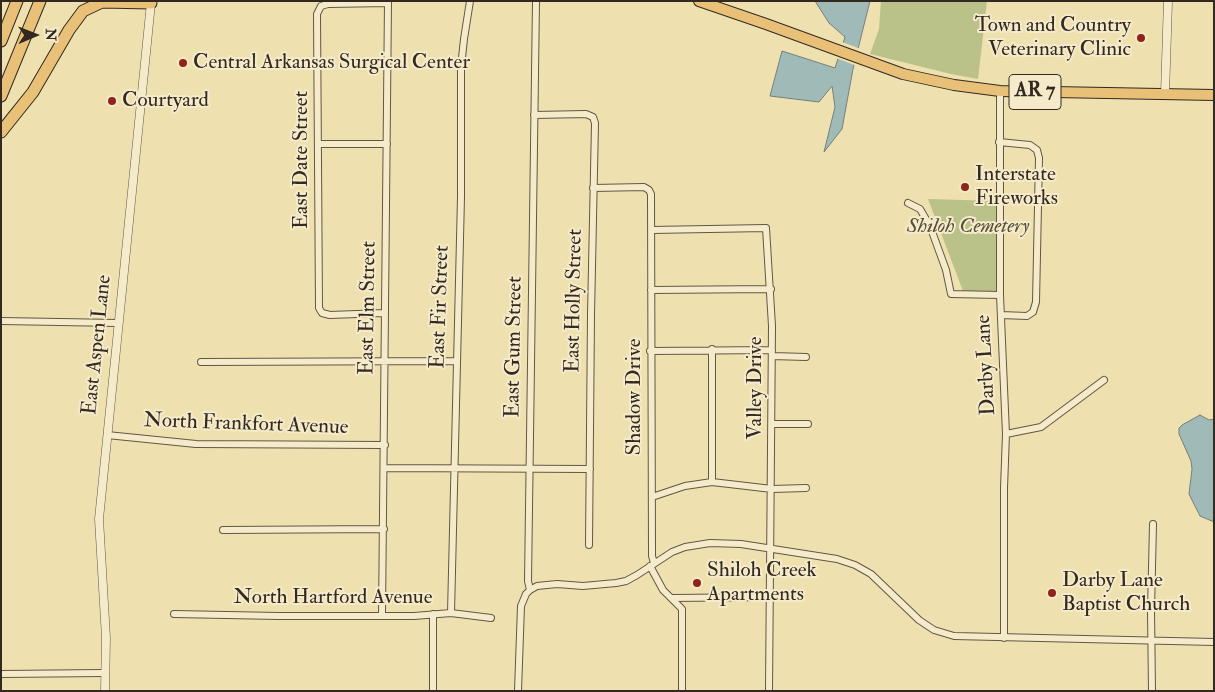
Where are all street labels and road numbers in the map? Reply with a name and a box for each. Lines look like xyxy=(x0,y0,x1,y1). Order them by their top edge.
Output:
road number: AR 7 xyxy=(1009,74,1061,110)
street label: East Date Street xyxy=(289,91,315,229)
street label: East Holly Street xyxy=(561,229,589,373)
street label: East Elm Street xyxy=(355,241,383,375)
street label: East Fir Street xyxy=(426,245,456,369)
street label: East Aspen Lane xyxy=(78,274,118,416)
street label: East Gum Street xyxy=(501,276,529,418)
street label: Darby Lane xyxy=(972,314,1002,416)
street label: Valley Drive xyxy=(743,337,769,439)
street label: Shadow Drive xyxy=(622,338,648,456)
street label: North Frankfort Avenue xyxy=(143,409,349,441)
street label: North Hartford Avenue xyxy=(234,585,432,611)

